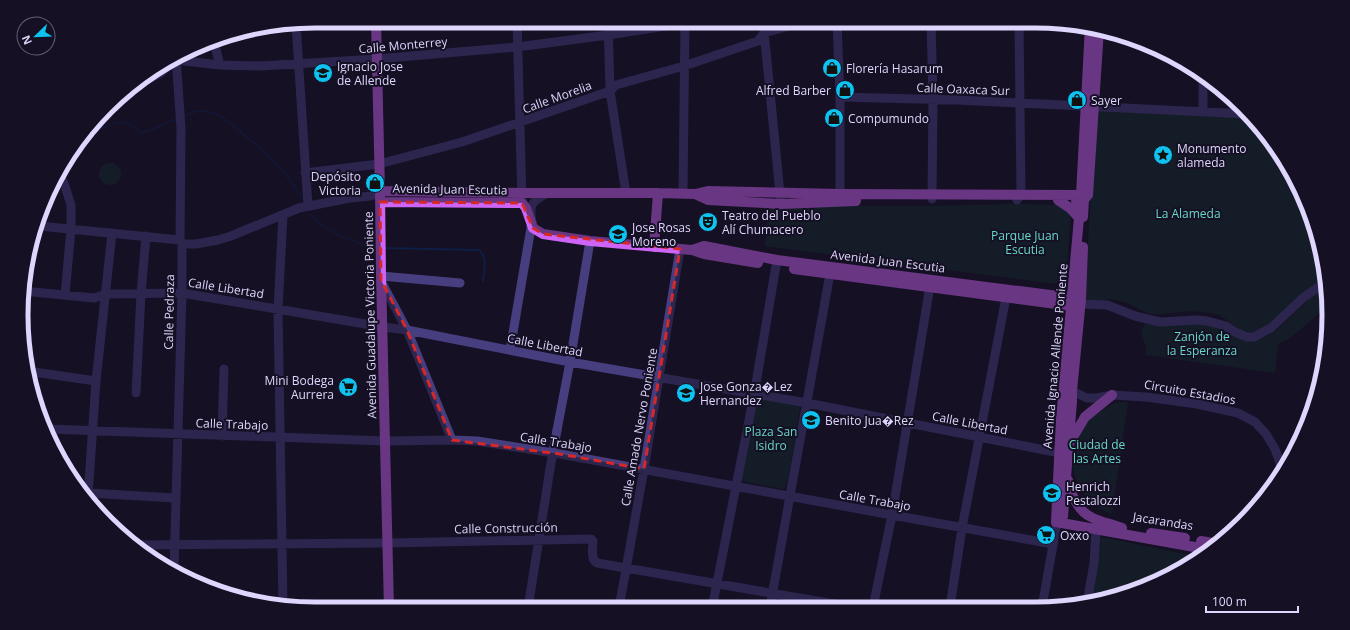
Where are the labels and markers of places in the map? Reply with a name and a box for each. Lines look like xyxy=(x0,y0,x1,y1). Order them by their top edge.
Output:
shop icon: Florería Hasarum xyxy=(821,57,843,79)
place label: Ignacio Jose de Allende xyxy=(337,58,403,89)
place label: Florería Hasarum xyxy=(846,60,943,77)
school or university icon: Ignacio Jose de Allende xyxy=(312,62,334,84)
shop icon: Alfred Barber xyxy=(834,79,856,101)
place label: Alfred Barber xyxy=(756,82,831,99)
shop icon: Sayer xyxy=(1066,89,1088,111)
place label: Sayer xyxy=(1091,92,1122,109)
shop icon: Compumundo xyxy=(823,107,845,129)
place label: Compumundo xyxy=(848,110,929,127)
place label: Monumento alameda xyxy=(1177,140,1246,171)
place icon: Monumento alameda xyxy=(1152,144,1174,166)
place label: Depósito Victoria xyxy=(311,168,361,199)
shop icon: Depósito Victoria xyxy=(364,172,386,194)
place label: Teatro del Pueblo Alí Chumacero xyxy=(722,207,821,238)
theatre icon: Teatro del Pueblo Alí Chumacero xyxy=(697,211,719,233)
place label: Jose Rosas Moreno xyxy=(631,219,691,250)
school or university icon: Jose Rosas Moreno xyxy=(607,223,629,245)
place label: Mini Bodega Aurrera xyxy=(264,372,334,403)
supermarket icon: Mini Bodega Aurrera xyxy=(337,376,359,398)
place label: Jose Gonza�Lez Hernandez xyxy=(699,378,793,409)
school or university icon: Jose Gonza�Lez Hernandez xyxy=(675,382,697,404)
school or university icon: Benito Jua�Rez xyxy=(800,409,822,431)
place label: Benito Jua�Rez xyxy=(825,412,914,429)
place label: Henrich Pestalozzi xyxy=(1066,478,1121,509)
school or university icon: Henrich Pestalozzi xyxy=(1041,482,1063,504)
supermarket icon: Oxxo xyxy=(1035,524,1057,546)
place label: Oxxo xyxy=(1060,527,1089,544)

